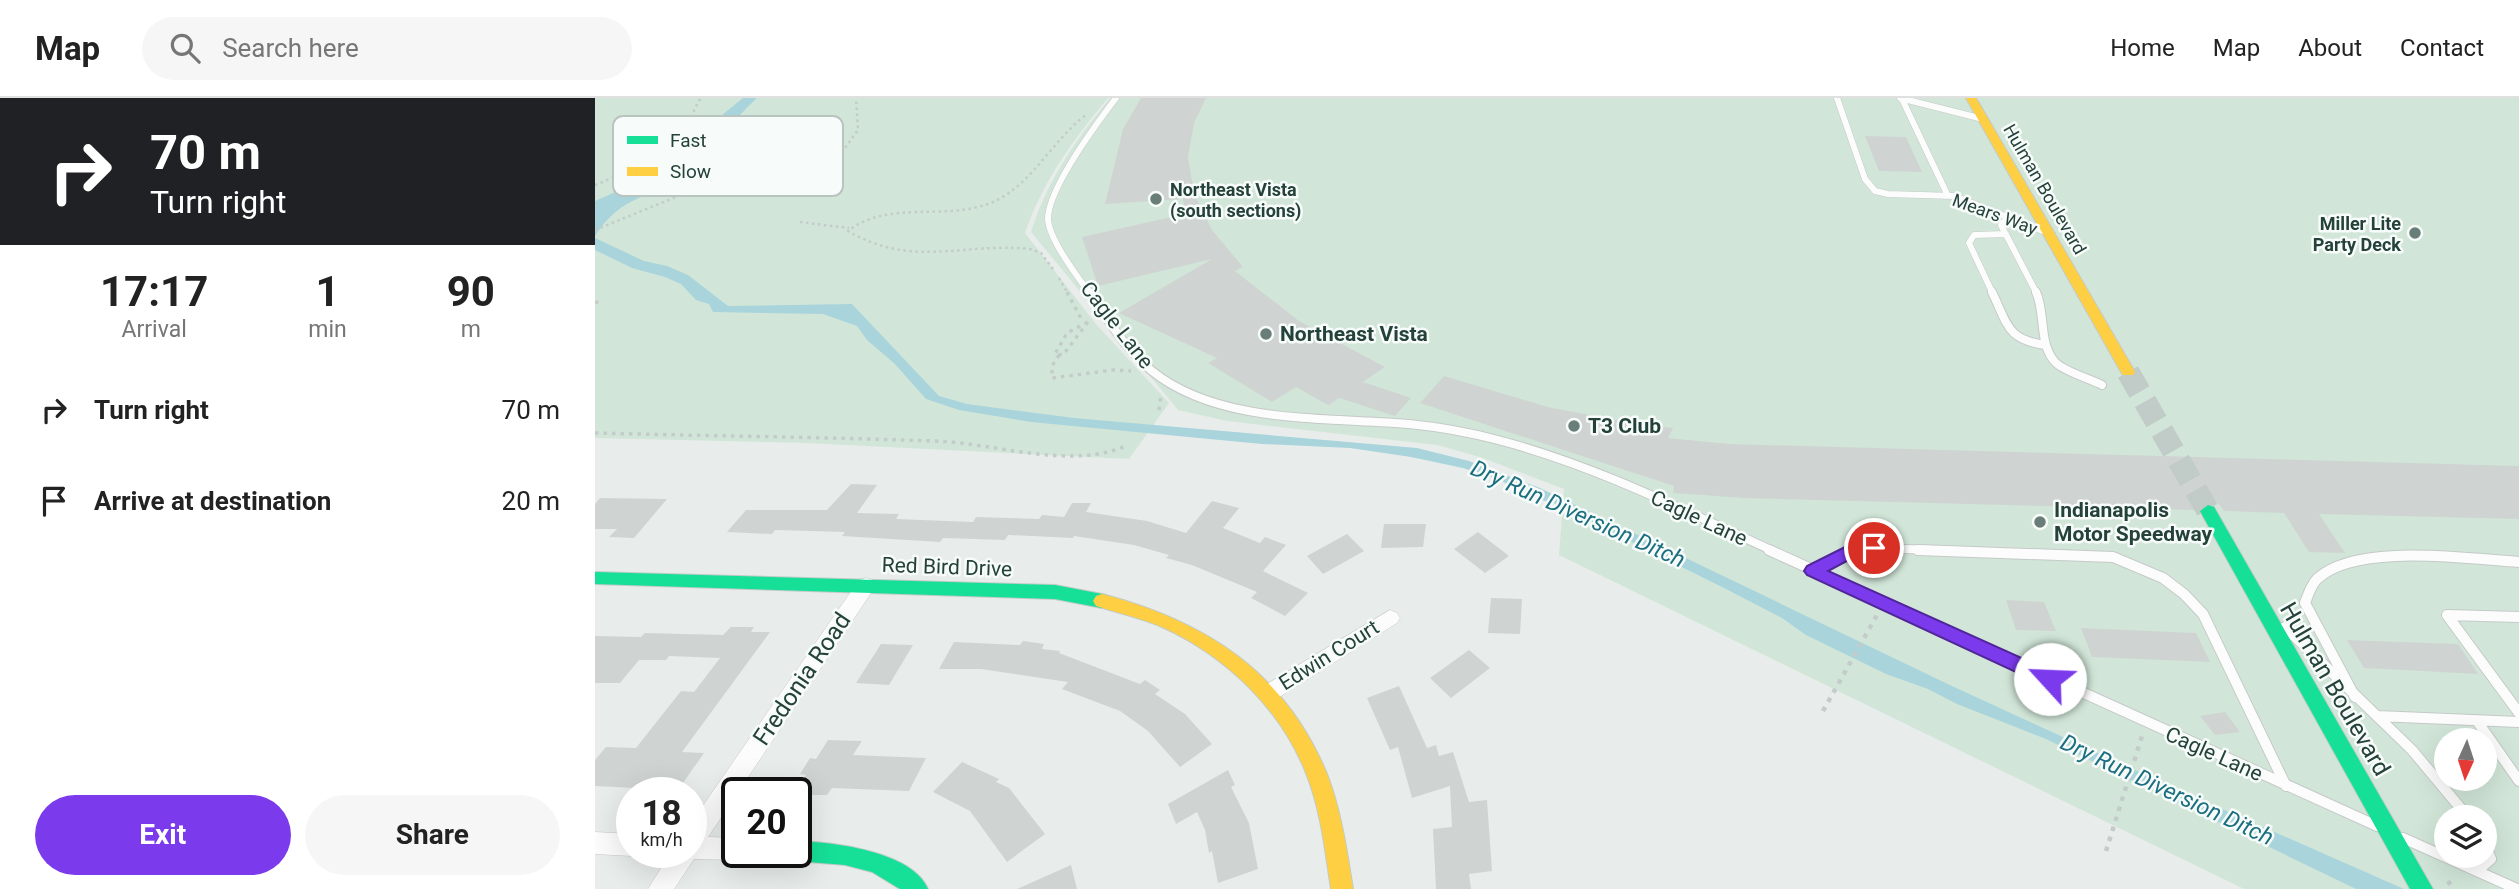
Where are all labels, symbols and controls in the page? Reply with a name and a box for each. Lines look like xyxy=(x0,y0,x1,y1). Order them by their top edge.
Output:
search box xyxy=(142,17,632,80)
text: Map xyxy=(35,29,100,68)
icon: search xyxy=(166,29,204,67)
text: Search here xyxy=(222,33,359,63)
text: Home xyxy=(2110,34,2175,62)
text: Map xyxy=(2213,34,2260,62)
text: About xyxy=(2298,34,2362,62)
text: Contact xyxy=(2400,34,2484,62)
legend xyxy=(613,116,843,196)
street label: Hulman Boulevard xyxy=(1999,120,2091,258)
text: 70 m xyxy=(150,124,261,181)
icon: right xyxy=(35,126,126,217)
text: Fast xyxy=(670,129,707,152)
text: Slow xyxy=(670,160,711,183)
place label: Northeast Vista (south sections) xyxy=(1170,179,1301,222)
text: Turn right xyxy=(150,183,286,221)
street label: Mears Way xyxy=(1950,189,2041,239)
marker: Northeast Vista (south sections) xyxy=(1148,191,1164,207)
place label: Miller Lite Party Deck xyxy=(2313,213,2401,255)
marker: Miller Lite Party Deck xyxy=(2407,225,2423,241)
text: 17:17 xyxy=(100,267,208,316)
text: 1 xyxy=(315,267,340,316)
text: 90 xyxy=(447,267,495,316)
street label: Cagle Lane xyxy=(1076,277,1158,373)
text: Arrival xyxy=(122,316,187,343)
text: min xyxy=(308,316,347,343)
text: m xyxy=(461,316,481,343)
place label: Northeast Vista xyxy=(1280,322,1428,346)
marker: Northeast Vista xyxy=(1258,326,1274,342)
icon: right xyxy=(35,391,73,429)
text: Turn right xyxy=(94,395,209,425)
text: 70 m xyxy=(502,395,560,425)
place label: T3 Club xyxy=(1588,414,1661,438)
marker: T3 Club xyxy=(1566,418,1582,434)
water label: Dry Run Diversion Ditch xyxy=(1467,455,1689,573)
icon: arrive xyxy=(35,482,73,520)
street label: Cagle Lane xyxy=(1647,485,1751,551)
text: Arrive at destination xyxy=(94,486,331,516)
text: 20 m xyxy=(502,486,560,516)
place label: Indianapolis Motor Speedway xyxy=(2054,498,2213,546)
marker: Indianapolis Motor Speedway xyxy=(2032,514,2048,530)
pin xyxy=(1844,518,1904,578)
icon: arrive xyxy=(1855,529,1893,567)
street label: Red Bird Drive xyxy=(881,553,1013,581)
street label: Hulman Boulevard xyxy=(2274,597,2396,781)
street label: Fredonia Road xyxy=(747,607,857,751)
street label: Edwin Court xyxy=(1275,615,1383,695)
position arrow xyxy=(2013,642,2087,716)
street label: Cagle Lane xyxy=(2162,722,2266,786)
north arrow xyxy=(2434,728,2497,791)
map controls xyxy=(2434,728,2497,868)
water label: Dry Run Diversion Ditch xyxy=(2056,729,2278,851)
speed limit sign: 20 xyxy=(721,777,812,868)
text: 18 xyxy=(641,793,682,834)
button: Exit xyxy=(35,795,291,875)
button: Share xyxy=(305,795,560,875)
button: layers xyxy=(2434,805,2497,868)
text: km/h xyxy=(640,829,683,850)

